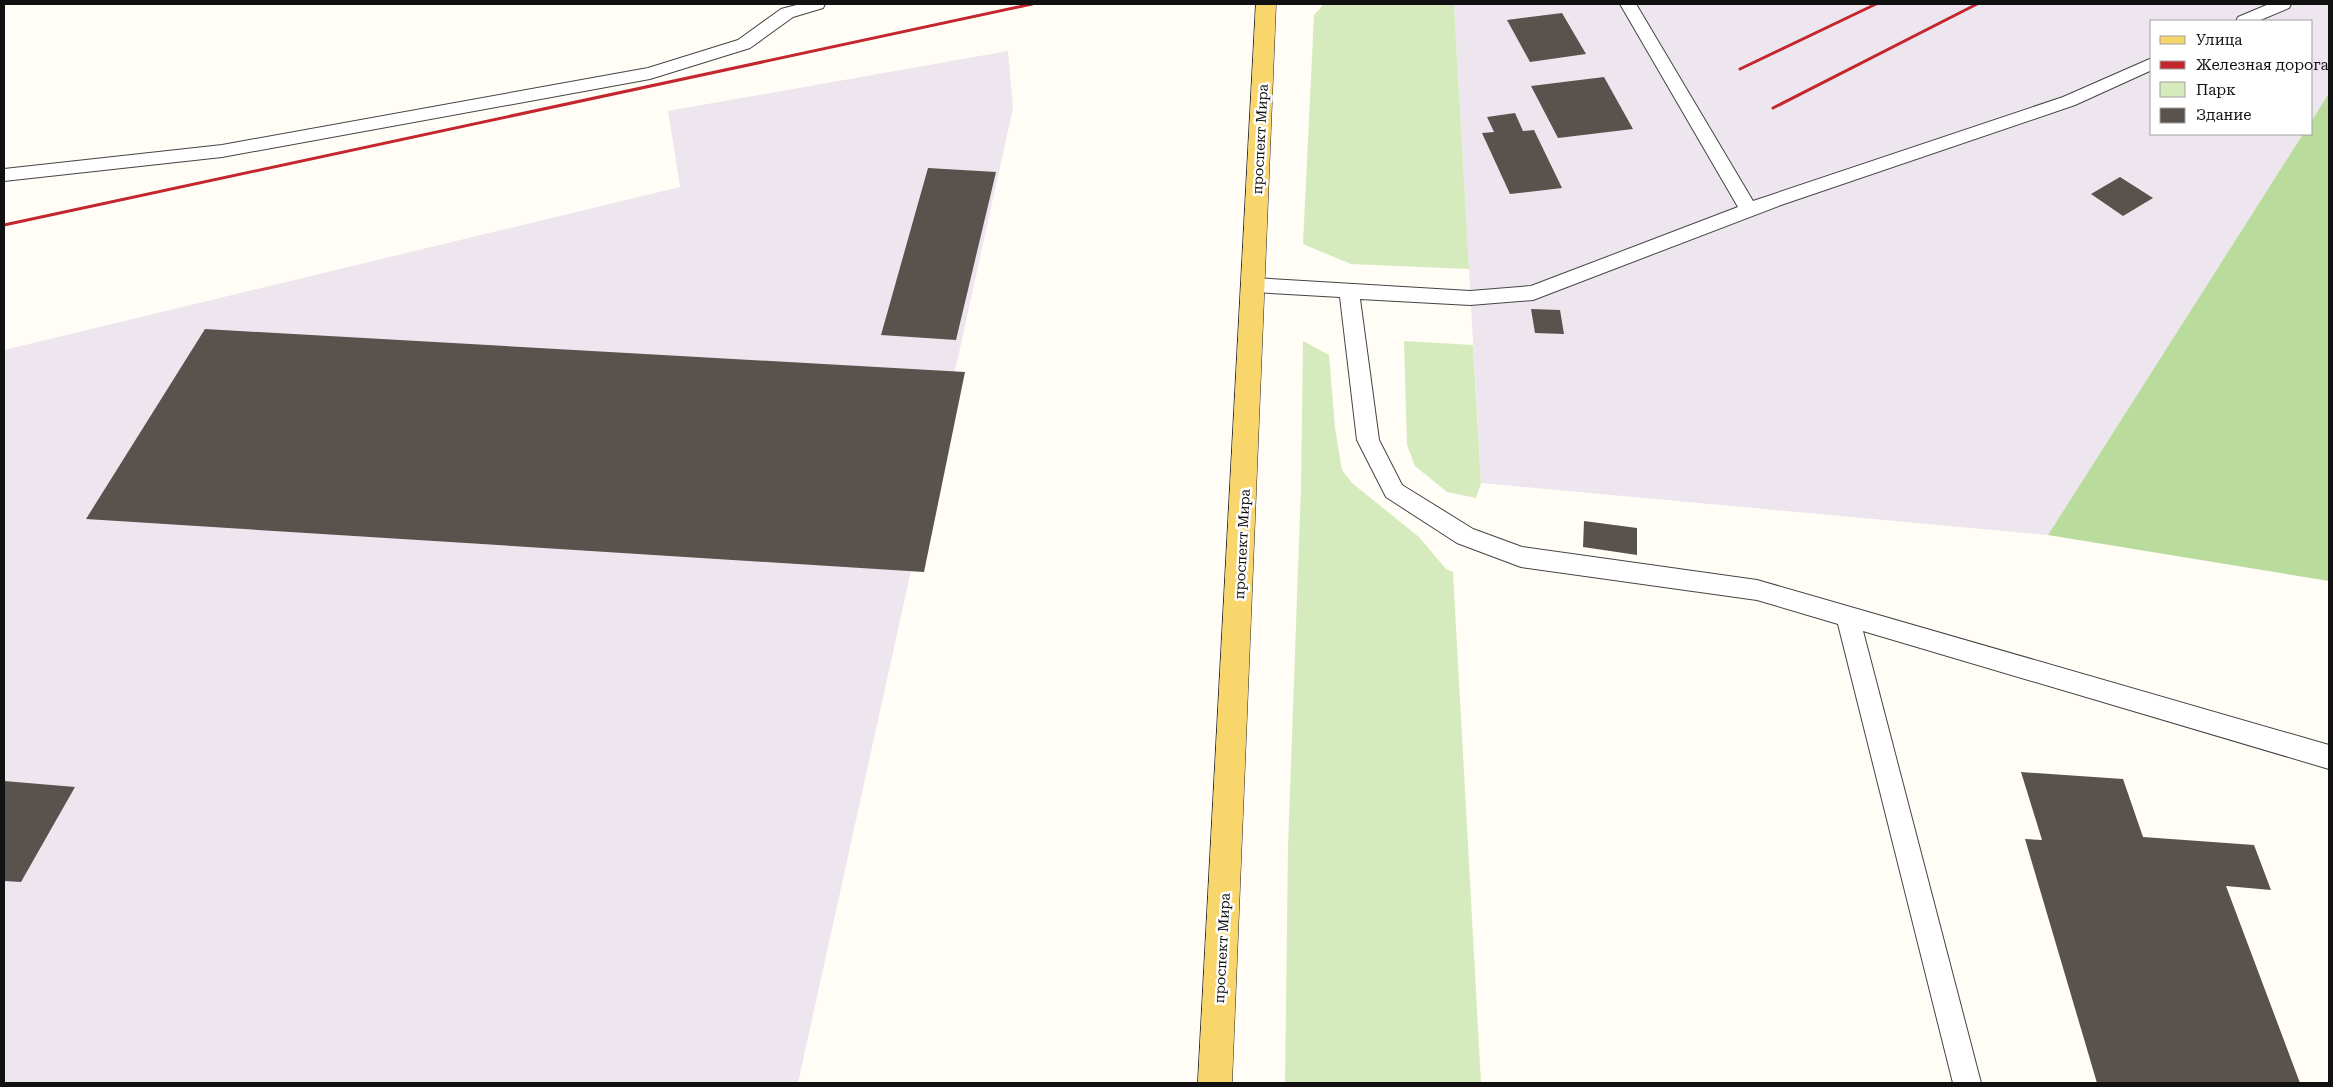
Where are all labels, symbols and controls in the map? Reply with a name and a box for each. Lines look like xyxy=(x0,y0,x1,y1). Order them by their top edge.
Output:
legend xyxy=(2150,20,2313,135)
text: Улица xyxy=(2196,31,2242,49)
text: Железная дорога xyxy=(2196,56,2329,74)
text: Парк xyxy=(2196,81,2236,99)
street label: проспект Мира xyxy=(1249,83,1271,195)
text: Здание xyxy=(2196,106,2252,124)
street label: проспект Мира xyxy=(1231,488,1253,600)
street label: проспект Мира xyxy=(1211,892,1233,1004)

